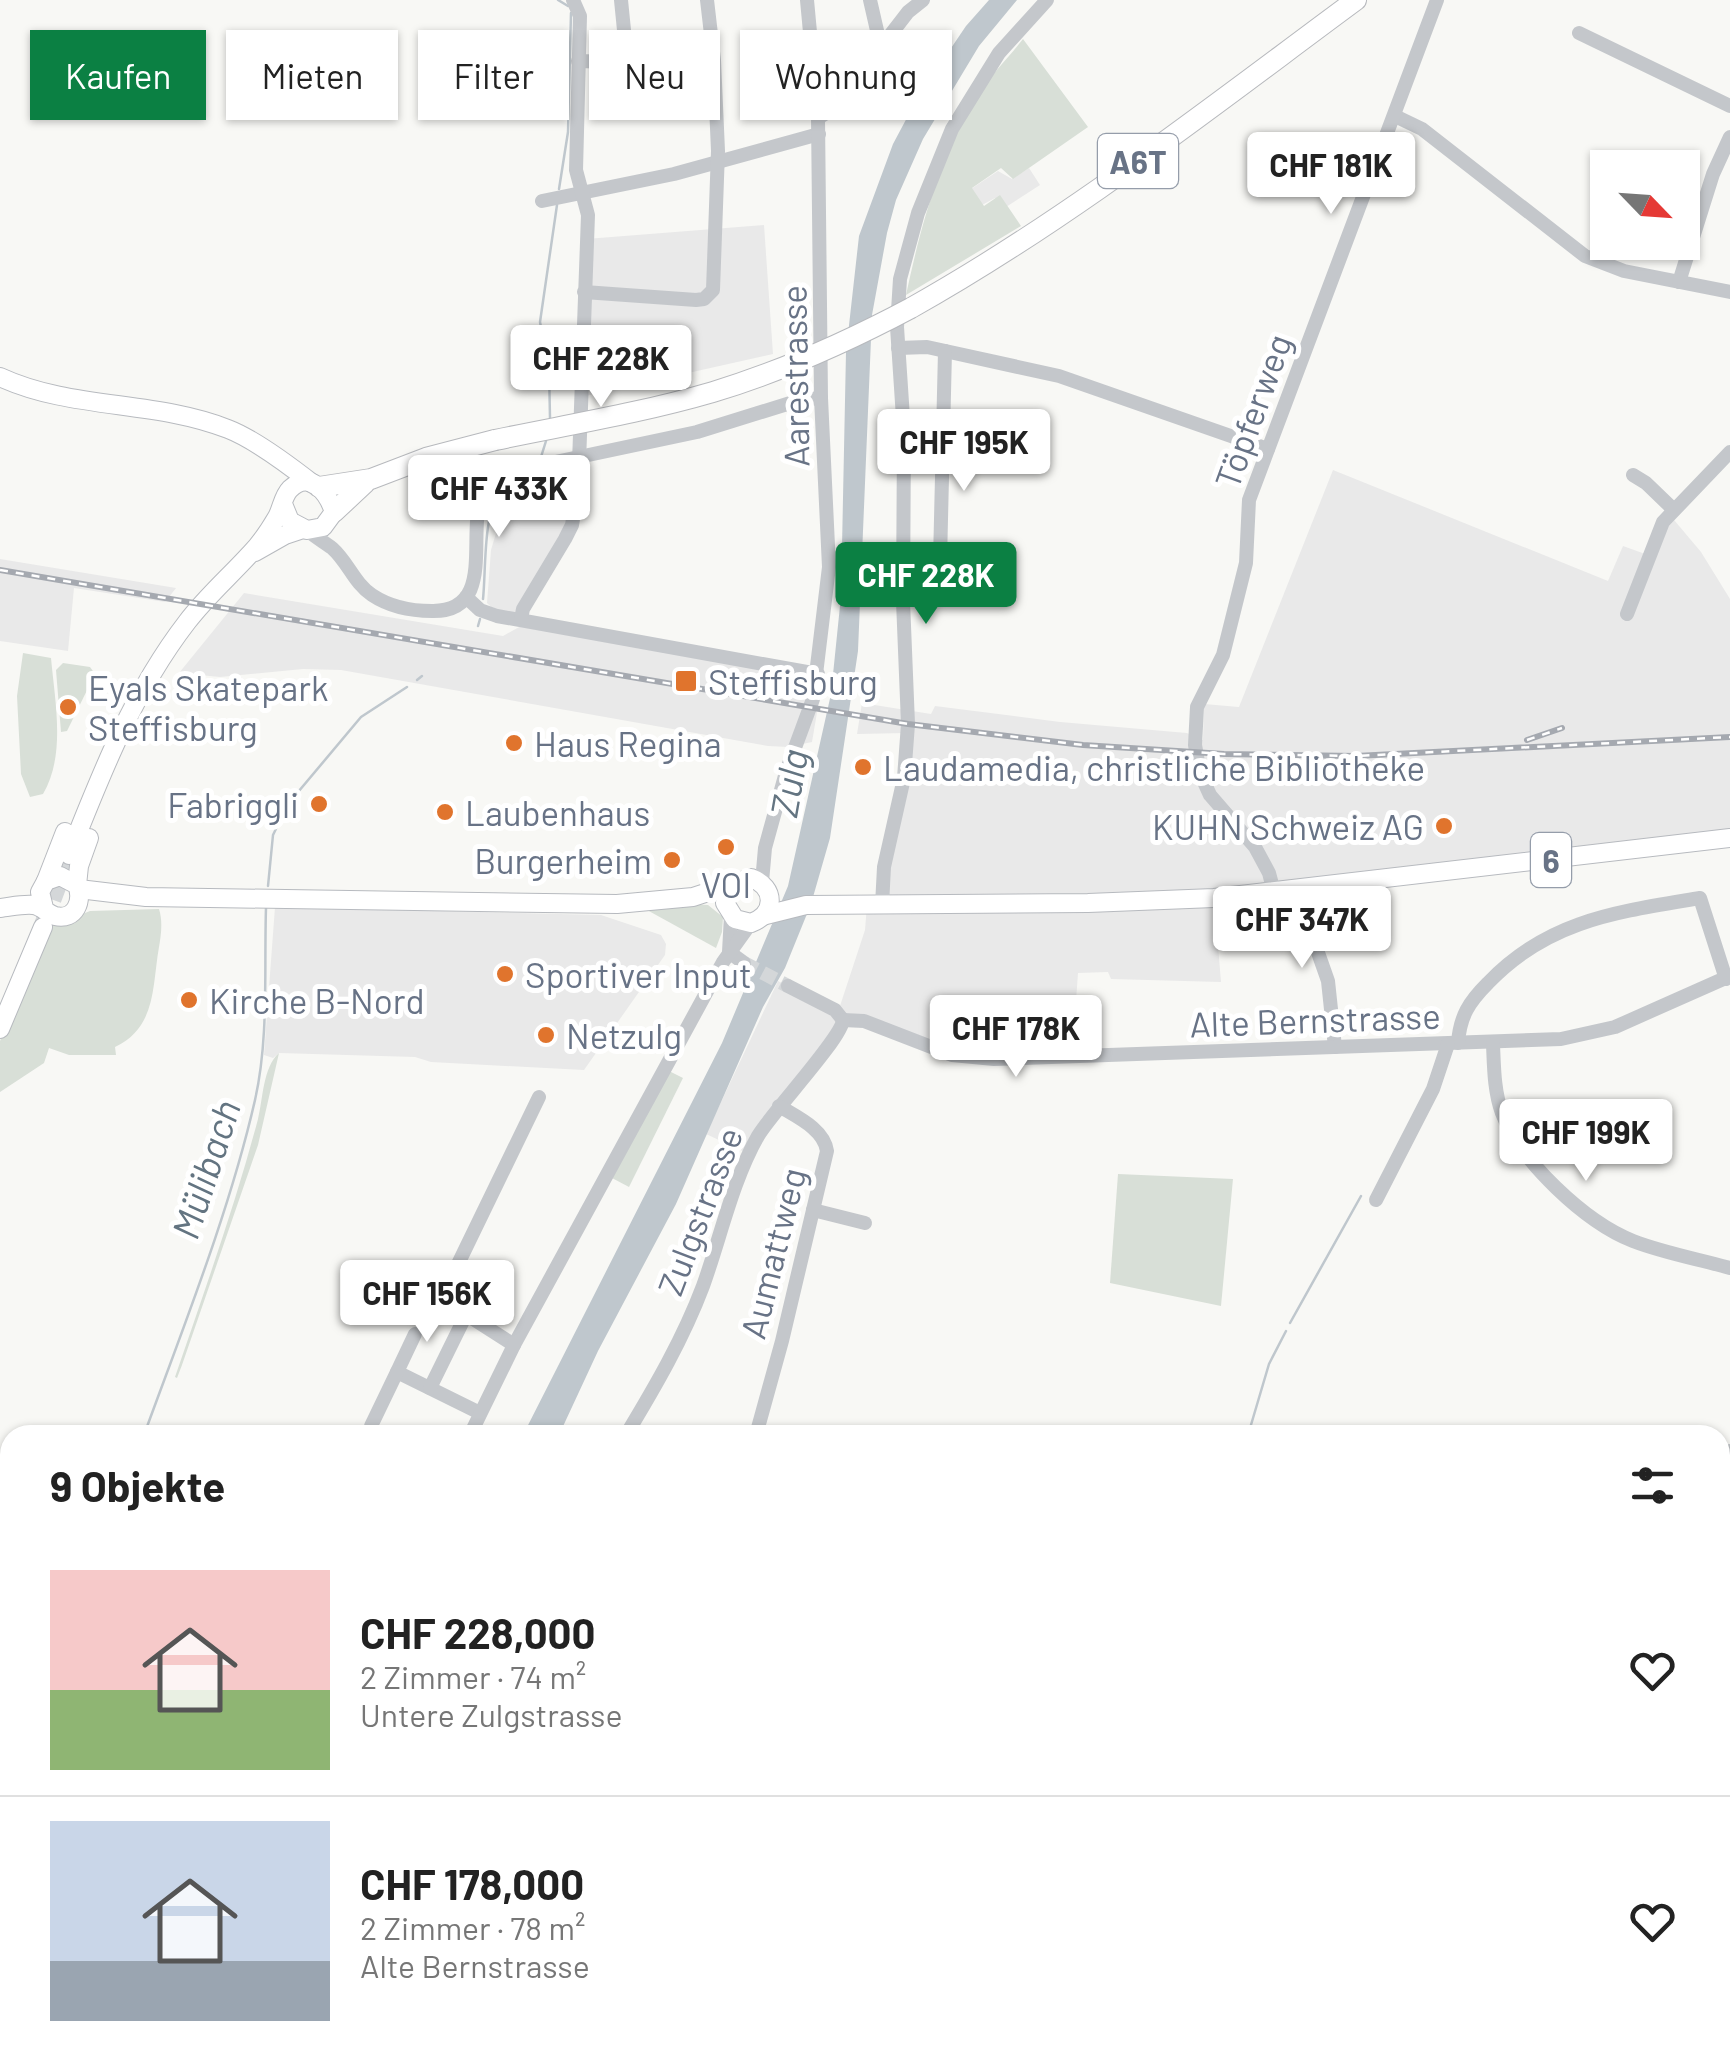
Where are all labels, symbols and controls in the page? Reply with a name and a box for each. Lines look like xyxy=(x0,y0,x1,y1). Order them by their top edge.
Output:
chip: Kaufen xyxy=(30,30,206,120)
chip: Mieten xyxy=(226,30,398,120)
chip: Filter xyxy=(418,30,569,120)
chip: Neu xyxy=(589,30,720,120)
chip: Wohnung xyxy=(740,30,952,120)
pin: CHF 181K xyxy=(1228,132,1434,217)
road number: A6T xyxy=(1098,134,1178,188)
text: CHF 181K xyxy=(1269,145,1393,183)
north arrow xyxy=(1590,150,1700,260)
map controls xyxy=(1590,150,1700,260)
street label: Aarestrasse xyxy=(771,285,817,467)
pin: CHF 228K xyxy=(498,325,704,410)
street label: Töpferweg xyxy=(1205,328,1299,494)
text: CHF 228K xyxy=(532,338,670,376)
pin: CHF 195K xyxy=(861,409,1067,494)
text: CHF 195K xyxy=(899,422,1029,460)
pin: CHF 433K xyxy=(396,455,602,540)
text: CHF 433K xyxy=(430,468,568,506)
pin: CHF 228K xyxy=(823,542,1029,627)
text: CHF 228K xyxy=(857,555,995,593)
place label: Steffisburg xyxy=(708,660,878,702)
place label: Eyals Skatepark Steffisburg xyxy=(88,666,328,748)
marker: Steffisburg xyxy=(673,668,699,694)
marker: Eyals Skatepark Steffisburg xyxy=(57,696,79,718)
place label: Haus Regina xyxy=(534,722,722,764)
marker: Haus Regina xyxy=(503,732,525,754)
water label: Zulg xyxy=(759,745,817,821)
place label: Laudamedia, christliche Bibliotheke xyxy=(883,746,1425,788)
marker: Laudamedia, christliche Bibliotheke xyxy=(852,756,874,778)
place label: Fabriggli xyxy=(167,783,299,825)
place label: Laubenhaus xyxy=(465,791,650,833)
marker: Fabriggli xyxy=(308,793,330,815)
marker: Laubenhaus xyxy=(434,801,456,823)
place label: KUHN Schweiz AG xyxy=(1152,805,1424,847)
marker: KUHN Schweiz AG xyxy=(1433,815,1455,837)
road number: 6 xyxy=(1531,833,1571,887)
marker: VOI xyxy=(715,836,737,858)
place label: Burgerheim xyxy=(474,839,652,881)
marker: Burgerheim xyxy=(661,849,683,871)
place label: VOI xyxy=(701,863,751,905)
pin: CHF 347K xyxy=(1199,886,1405,971)
text: CHF 347K xyxy=(1235,899,1369,937)
place label: Sportiver Input xyxy=(525,953,752,995)
marker: Sportiver Input xyxy=(494,963,516,985)
place label: Kirche B-Nord xyxy=(209,979,425,1021)
marker: Kirche B-Nord xyxy=(178,989,200,1011)
street label: Alte Bernstrasse xyxy=(1189,994,1441,1044)
pin: CHF 178K xyxy=(913,995,1119,1080)
text: CHF 178K xyxy=(952,1008,1080,1046)
place label: Netzulg xyxy=(566,1014,682,1056)
marker: Netzulg xyxy=(535,1024,557,1046)
water label: Mülibach xyxy=(161,1094,249,1244)
pin: CHF 199K xyxy=(1483,1099,1689,1184)
text: CHF 199K xyxy=(1521,1112,1651,1150)
street label: Zulgstrasse xyxy=(648,1121,750,1301)
street label: Aumattweg xyxy=(731,1163,813,1343)
pin: CHF 156K xyxy=(324,1260,530,1345)
text: CHF 156K xyxy=(362,1273,492,1311)
icon: filters xyxy=(1625,1458,1680,1513)
text: 9 Objekte xyxy=(50,1460,225,1510)
text: CHF 228,000 xyxy=(360,1607,595,1657)
icon: home xyxy=(130,1610,250,1730)
icon: heart xyxy=(1625,1643,1680,1698)
text: 2 Zimmer · 74 m² xyxy=(360,1657,586,1695)
text: Untere Zulgstrasse xyxy=(360,1695,622,1733)
text: CHF 178,000 xyxy=(360,1858,584,1908)
icon: home xyxy=(130,1861,250,1981)
icon: heart xyxy=(1625,1894,1680,1949)
text: 2 Zimmer · 78 m² xyxy=(360,1908,585,1946)
text: Alte Bernstrasse xyxy=(360,1946,590,1984)

